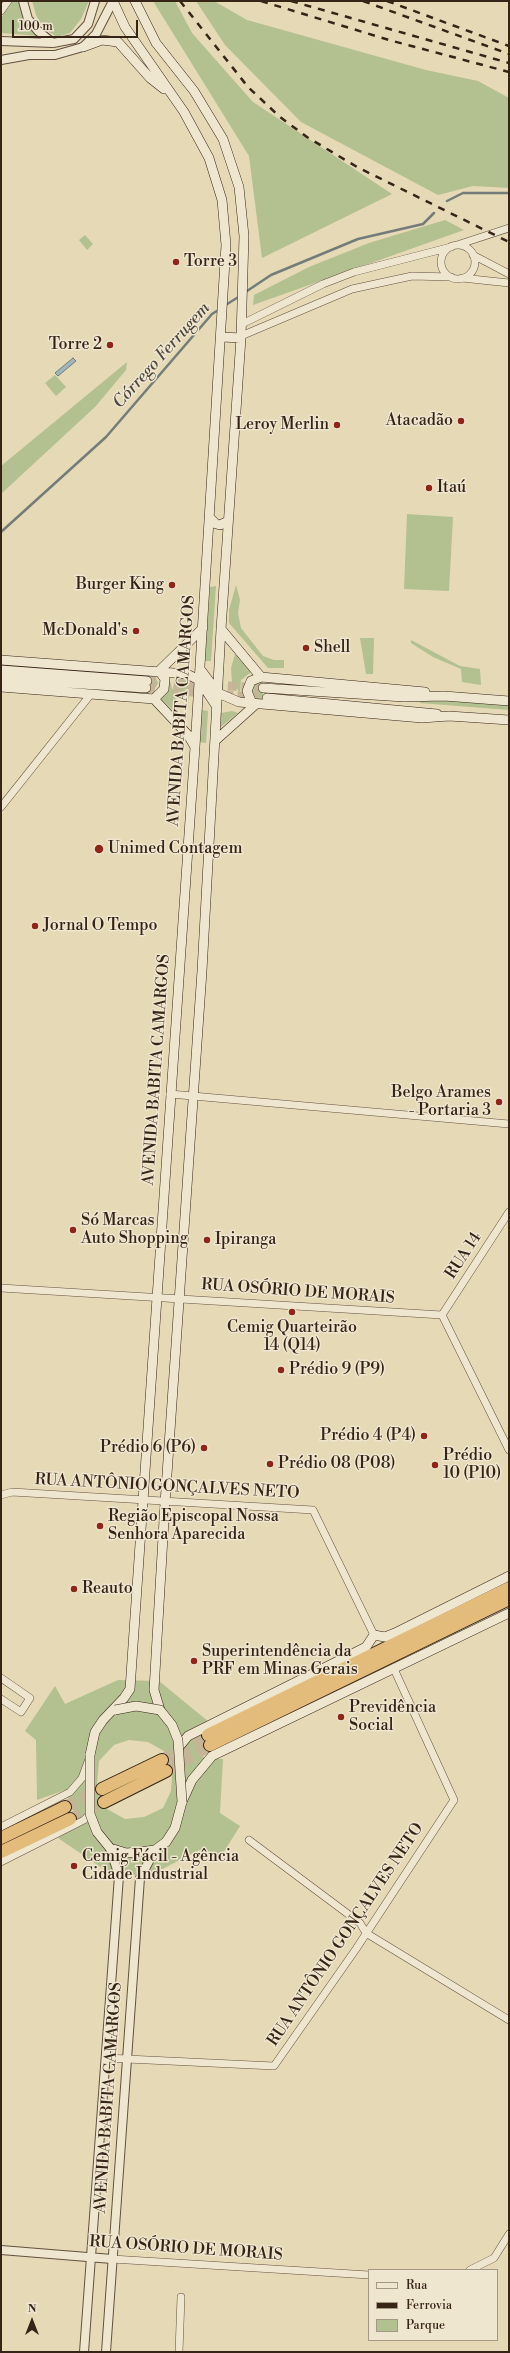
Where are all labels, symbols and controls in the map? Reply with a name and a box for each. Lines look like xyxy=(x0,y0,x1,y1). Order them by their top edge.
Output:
scale bar xyxy=(14,12,140,38)
text: 100 m xyxy=(19,19,53,34)
place label: Torre 3 xyxy=(184,252,237,272)
marker: Torre 3 xyxy=(171,257,181,267)
water label: Córrego Ferrugem xyxy=(109,299,215,413)
place label: Torre 2 xyxy=(49,335,102,355)
marker: Torre 2 xyxy=(105,340,115,350)
place label: Atacadão xyxy=(386,411,453,431)
place label: Leroy Merlin xyxy=(235,415,329,435)
marker: Atacadão xyxy=(456,416,466,426)
marker: Leroy Merlin xyxy=(332,420,342,430)
place label: Itaú xyxy=(437,478,466,498)
marker: Itaú xyxy=(424,483,434,493)
place label: Burger King xyxy=(76,575,164,595)
marker: Burger King xyxy=(167,580,177,590)
street label: AVENIDA BABITA CAMARGOS xyxy=(164,595,200,827)
place label: McDonald's xyxy=(42,621,128,641)
marker: McDonald's xyxy=(131,626,141,636)
place label: Shell xyxy=(314,638,350,658)
marker: Shell xyxy=(301,643,311,653)
place label: Unimed Contagem xyxy=(108,839,242,859)
marker: Unimed Contagem xyxy=(93,843,105,855)
place label: Jornal O Tempo xyxy=(43,916,158,936)
marker: Jornal O Tempo xyxy=(30,921,40,931)
street label: AVENIDA BABITA CAMARGOS xyxy=(139,954,175,1186)
place label: Belgo Arames - Portaria 3 xyxy=(391,1083,491,1121)
marker: Belgo Arames - Portaria 3 xyxy=(494,1097,504,1107)
place label: Só Marcas Auto Shopping xyxy=(81,1211,188,1249)
marker: Só Marcas Auto Shopping xyxy=(68,1225,78,1235)
street label: RUA 14 xyxy=(442,1229,486,1283)
place label: Ipiranga xyxy=(215,1230,276,1250)
marker: Ipiranga xyxy=(202,1235,212,1245)
street label: RUA OSÓRIO DE MORAIS xyxy=(201,1276,395,1308)
marker: Cemig Quarteirão 14 (Q14) xyxy=(287,1307,297,1317)
place label: Cemig Quarteirão 14 (Q14) xyxy=(227,1318,357,1356)
place label: Prédio 9 (P9) xyxy=(289,1360,385,1380)
marker: Prédio 9 (P9) xyxy=(276,1365,286,1375)
place label: Prédio 4 (P4) xyxy=(320,1426,416,1446)
marker: Prédio 4 (P4) xyxy=(419,1431,429,1441)
place label: Prédio 6 (P6) xyxy=(100,1438,196,1458)
marker: Prédio 6 (P6) xyxy=(199,1443,209,1453)
place label: Prédio 10 (P10) xyxy=(443,1446,501,1484)
place label: Prédio 08 (P08) xyxy=(278,1454,395,1474)
marker: Prédio 08 (P08) xyxy=(265,1459,275,1469)
marker: Prédio 10 (P10) xyxy=(430,1460,440,1470)
street label: RUA ANTÔNIO GONÇALVES NETO xyxy=(34,1470,300,1504)
place label: Região Episcopal Nossa Senhora Aparecida xyxy=(108,1507,279,1545)
marker: Região Episcopal Nossa Senhora Aparecida xyxy=(95,1521,105,1531)
place label: Reauto xyxy=(82,1579,133,1599)
marker: Reauto xyxy=(69,1584,79,1594)
place label: Superintendência da PRF em Minas Gerais xyxy=(202,1642,358,1680)
marker: Superintendência da PRF em Minas Gerais xyxy=(189,1656,199,1666)
place label: Previdência Social xyxy=(349,1698,436,1736)
marker: Previdência Social xyxy=(336,1712,346,1722)
street label: RUA ANTÔNIO GONÇALVES NETO xyxy=(264,1820,428,2050)
place label: Cemig Fácil - Agência Cidade Industrial xyxy=(82,1847,239,1885)
marker: Cemig Fácil - Agência Cidade Industrial xyxy=(69,1861,79,1871)
street label: AVENIDA BABITA CAMARGOS xyxy=(91,1982,127,2214)
street label: RUA OSÓRIO DE MORAIS xyxy=(89,2233,283,2265)
legend xyxy=(368,2269,498,2341)
text: Rua xyxy=(406,2278,427,2293)
text: Ferrovia xyxy=(406,2298,452,2313)
north arrow xyxy=(12,2301,52,2341)
text: N xyxy=(28,2302,36,2316)
text: Parque xyxy=(406,2318,445,2333)

